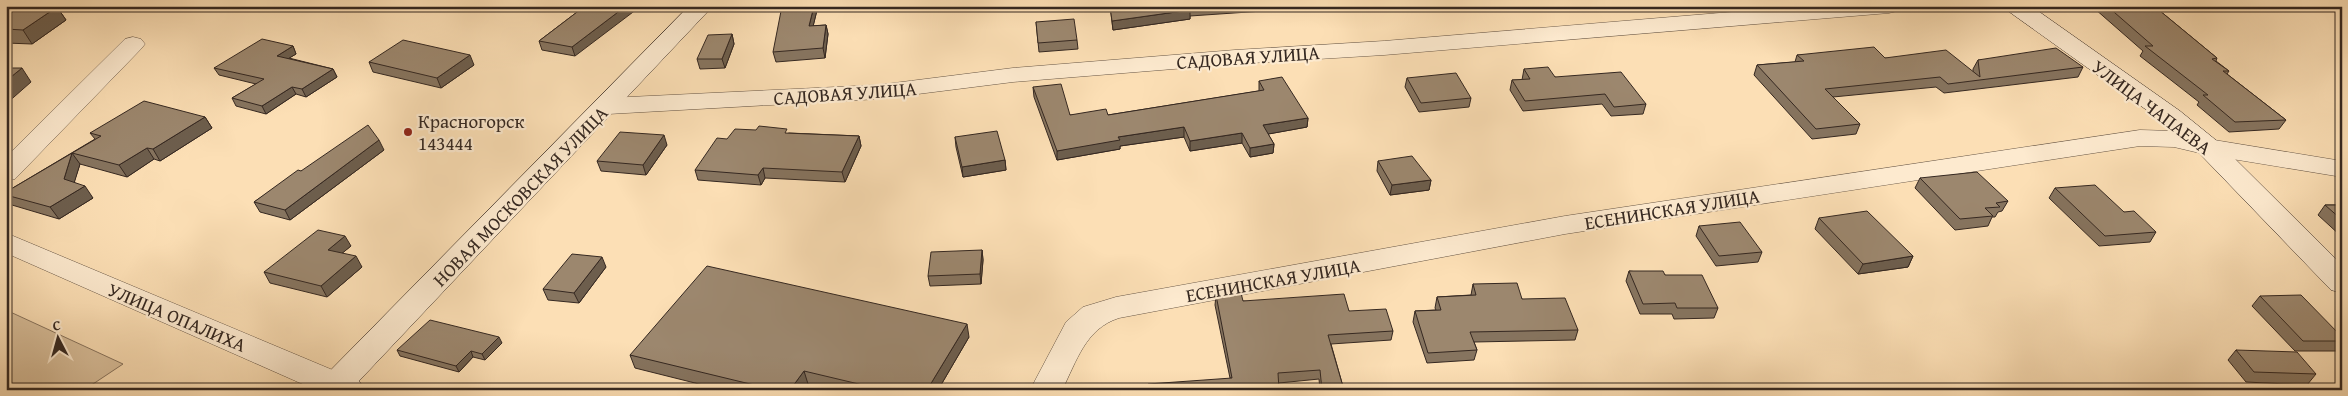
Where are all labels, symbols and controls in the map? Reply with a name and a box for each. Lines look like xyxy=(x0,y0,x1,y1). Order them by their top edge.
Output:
street label: САДОВАЯ УЛИЦА xyxy=(1176,38,1321,76)
street label: УЛИЦА ЧАПАЕВА xyxy=(2086,53,2218,162)
street label: САДОВАЯ УЛИЦА xyxy=(773,74,918,112)
street label: НОВАЯ МОСКОВСКАЯ УЛИЦА xyxy=(426,99,614,293)
place label: Красногорск 143444 xyxy=(418,107,525,157)
marker: Красногорск 143444 xyxy=(402,126,414,138)
street label: ЕСЕНИНСКАЯ УЛИЦА xyxy=(1583,181,1762,237)
street label: ЕСЕНИНСКАЯ УЛИЦА xyxy=(1184,251,1363,309)
street label: УЛИЦА ОПАЛИХА xyxy=(103,275,251,359)
north arrow xyxy=(32,314,82,364)
text: С xyxy=(52,315,62,335)

